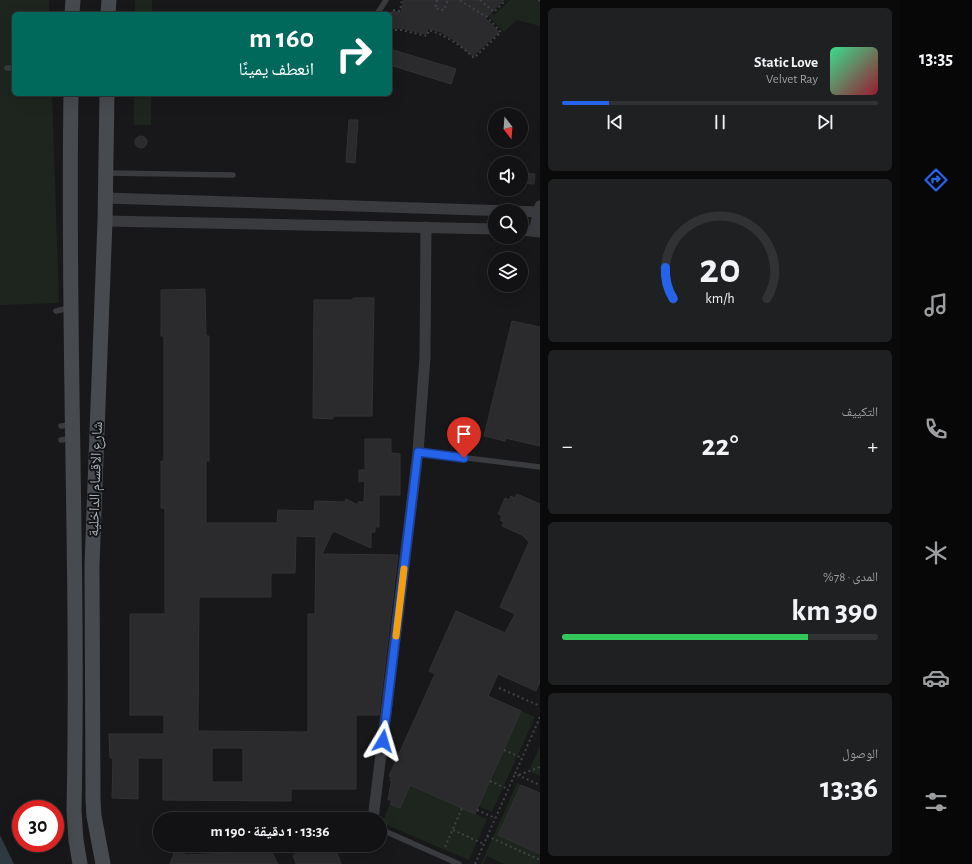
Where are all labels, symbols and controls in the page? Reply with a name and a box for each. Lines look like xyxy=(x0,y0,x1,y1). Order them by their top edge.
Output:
text: 160 m xyxy=(249,25,314,53)
icon: right xyxy=(328,28,380,80)
text: 13:35 xyxy=(919,50,953,68)
text: Static Love xyxy=(754,55,818,70)
text: انعطف يمينًا xyxy=(238,61,314,79)
text: Velvet Ray xyxy=(766,73,818,86)
north arrow xyxy=(488,108,528,148)
map controls xyxy=(488,108,528,292)
icon: previous xyxy=(604,111,626,133)
icon: pause xyxy=(709,111,731,133)
icon: next xyxy=(814,111,836,133)
button: sound xyxy=(488,156,528,196)
icon: directions xyxy=(922,166,950,194)
button: search xyxy=(488,204,528,244)
text: 20 xyxy=(699,249,741,290)
button: layers xyxy=(488,252,528,292)
text: km/h xyxy=(705,291,735,305)
icon: music xyxy=(922,291,950,319)
text: التكييف xyxy=(842,406,878,419)
icon: phone xyxy=(922,415,950,443)
pin xyxy=(447,417,481,458)
street label: شارع الاقسام الداخلية xyxy=(86,421,107,537)
icon: arrive xyxy=(453,423,475,445)
text: 22° xyxy=(701,431,739,461)
text: − xyxy=(562,435,573,457)
text: + xyxy=(867,435,878,457)
icon: climate xyxy=(922,539,950,567)
text: المدى · 78% xyxy=(823,571,878,584)
text: 390 km xyxy=(791,596,878,626)
icon: car xyxy=(922,664,950,692)
position arrow xyxy=(362,720,404,762)
text: الوصول xyxy=(842,748,878,761)
text: 13:36 xyxy=(820,773,878,803)
icon: filters xyxy=(922,788,950,816)
speed limit sign: 30 xyxy=(12,800,64,852)
text: 13:36 · 1 دقيقة · 190 m xyxy=(211,824,329,839)

